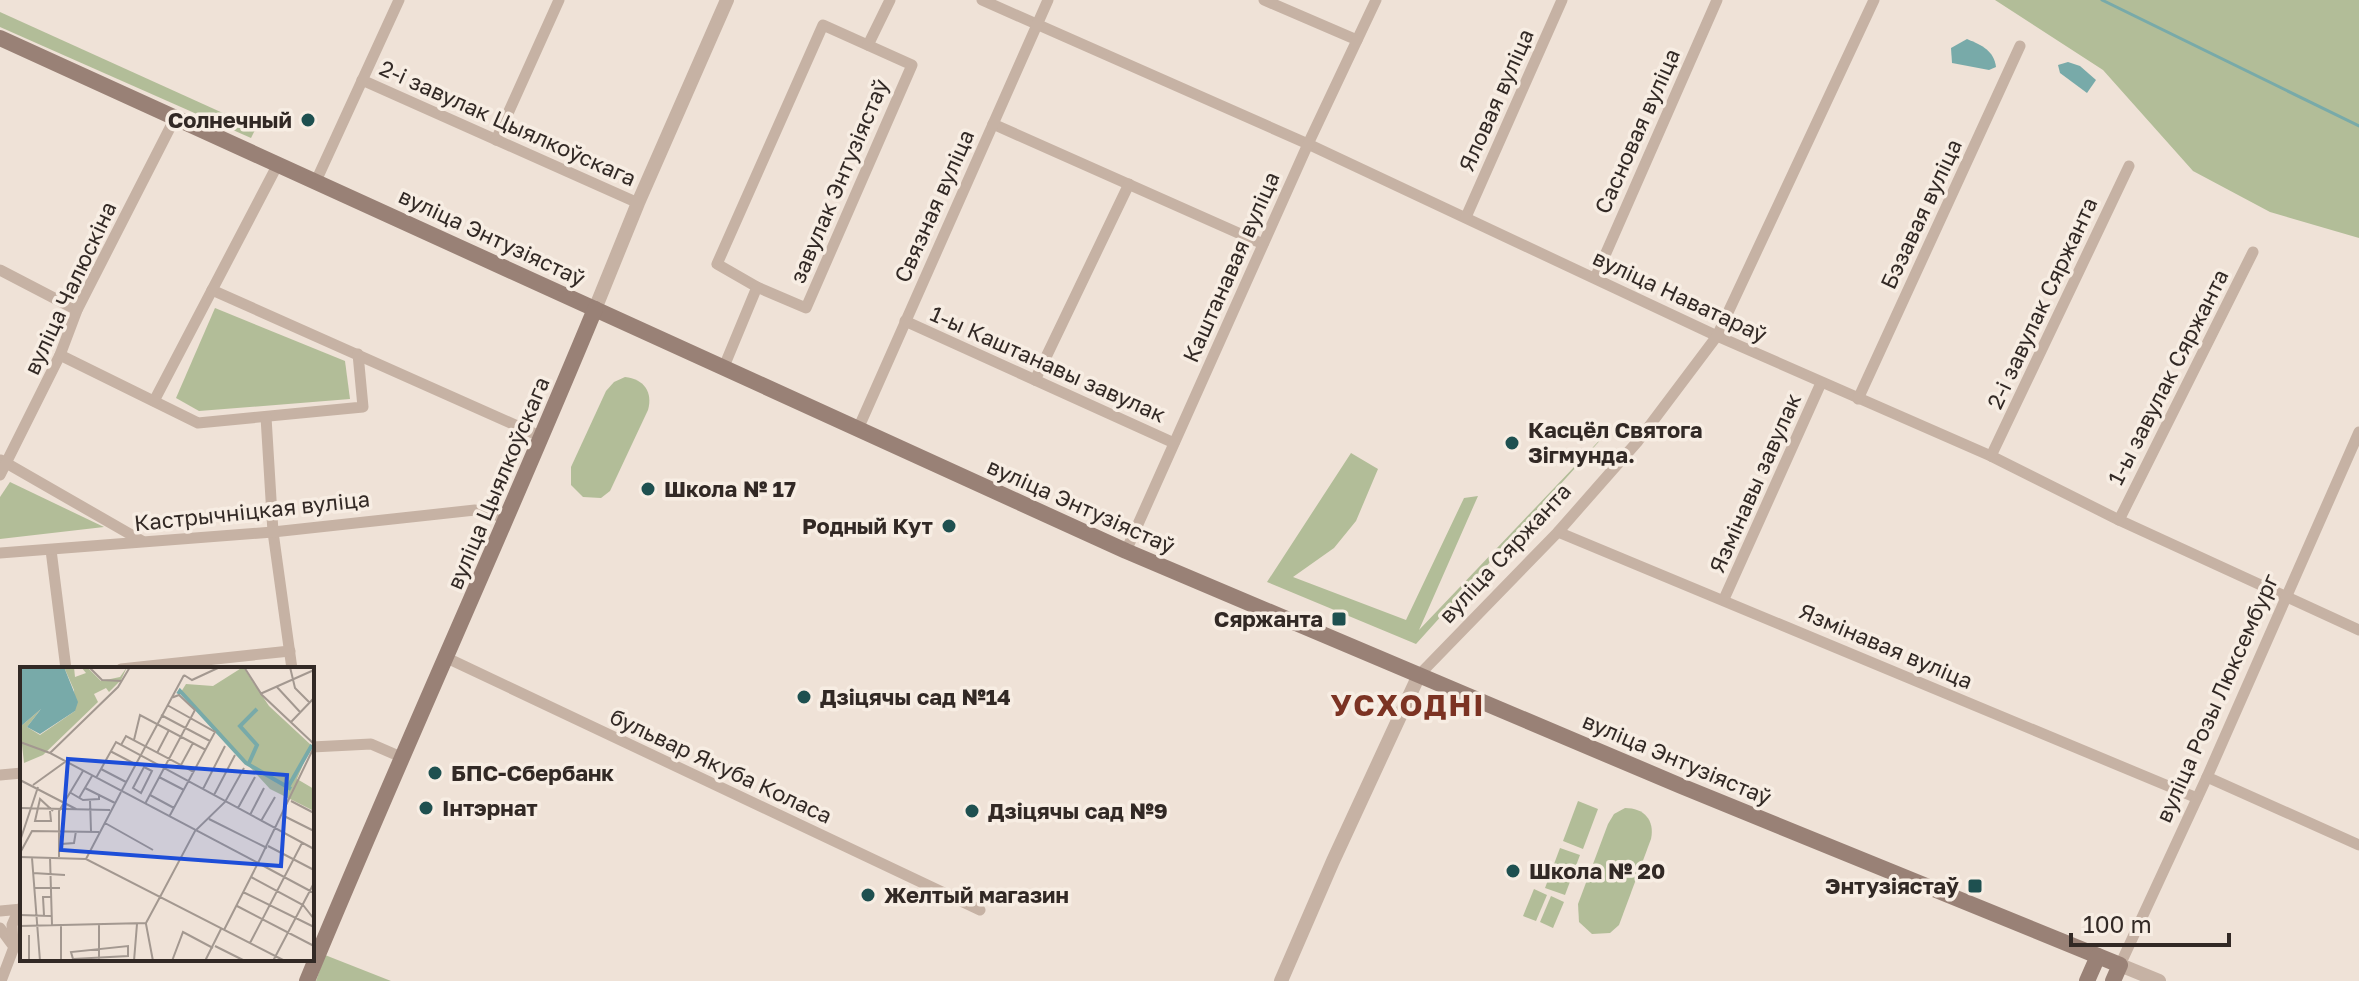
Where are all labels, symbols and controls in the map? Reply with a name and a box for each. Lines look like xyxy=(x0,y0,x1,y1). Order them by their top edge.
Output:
street label: Яловая вуліца xyxy=(1452,24,1539,175)
street label: Сасновая вуліца xyxy=(1588,44,1685,218)
street label: 2-і завулак Цыялкоўскага xyxy=(376,54,641,191)
street label: завулак Энтузіястаў xyxy=(783,75,894,287)
place label: Солнечный xyxy=(168,106,292,133)
marker: Солнечный xyxy=(299,111,317,129)
street label: Связная вуліца xyxy=(888,125,979,286)
street label: Бэзавая вуліца xyxy=(1874,134,1967,293)
street label: Каштанавая вуліца xyxy=(1176,167,1285,366)
street label: вуліца Энтузіястаў xyxy=(395,182,590,292)
street label: 2-і завулак Сяржанта xyxy=(1981,193,2102,413)
street label: вуліца Чалюскіна xyxy=(18,197,121,379)
street label: вуліца Наватараў xyxy=(1589,243,1771,348)
street label: 1-ы завулак Сяржанта xyxy=(2101,264,2234,489)
street label: 1-ы Каштанавы завулак xyxy=(926,299,1170,428)
street label: вуліца Цыялкоўскага xyxy=(440,372,555,593)
street label: Язмінавы завулак xyxy=(1703,388,1806,577)
place label: Касцёл Святога Зігмунда. xyxy=(1528,416,1703,468)
marker: Касцёл Святога Зігмунда. xyxy=(1503,434,1521,452)
street label: вуліца Энтузіястаў xyxy=(983,452,1179,559)
place label: Школа № 17 xyxy=(664,475,796,502)
street label: вуліца Сяржанта xyxy=(1433,477,1576,628)
marker: Школа № 17 xyxy=(639,480,657,498)
street label: Кастрычніцкая вуліца xyxy=(133,485,371,536)
place label: Родный Кут xyxy=(802,512,933,539)
marker: Родный Кут xyxy=(940,517,958,535)
street label: вуліца Розы Люксембург xyxy=(2149,569,2284,826)
street label: Язмінавая вуліца xyxy=(1795,597,1977,694)
place label: Сяржанта xyxy=(1214,605,1323,632)
marker: Сяржанта xyxy=(1330,610,1348,628)
inset map xyxy=(20,667,314,961)
place label: Дзіцячы сад №14 xyxy=(820,683,1011,710)
district label: УСХОДНІ xyxy=(1331,687,1485,723)
marker: Дзіцячы сад №14 xyxy=(795,688,813,706)
street label: бульвар Якуба Коласа xyxy=(606,702,836,829)
street label: вуліца Энтузіястаў xyxy=(1579,707,1776,811)
place label: БПС-Сбербанк xyxy=(451,759,614,786)
marker: БПС-Сбербанк xyxy=(426,764,444,782)
place label: Інтэрнат xyxy=(442,794,538,821)
place label: Дзіцячы сад №9 xyxy=(988,797,1168,824)
marker: Інтэрнат xyxy=(417,799,435,817)
marker: Дзіцячы сад №9 xyxy=(963,802,981,820)
place label: Школа № 20 xyxy=(1529,857,1665,884)
marker: Школа № 20 xyxy=(1504,862,1522,880)
place label: Энтузіястаў xyxy=(1825,872,1959,899)
marker: Энтузіястаў xyxy=(1966,877,1984,895)
place label: Желтый магазин xyxy=(884,881,1069,908)
marker: Желтый магазин xyxy=(859,886,877,904)
scale bar xyxy=(2071,897,2229,947)
text: 100 m xyxy=(2083,909,2152,938)

